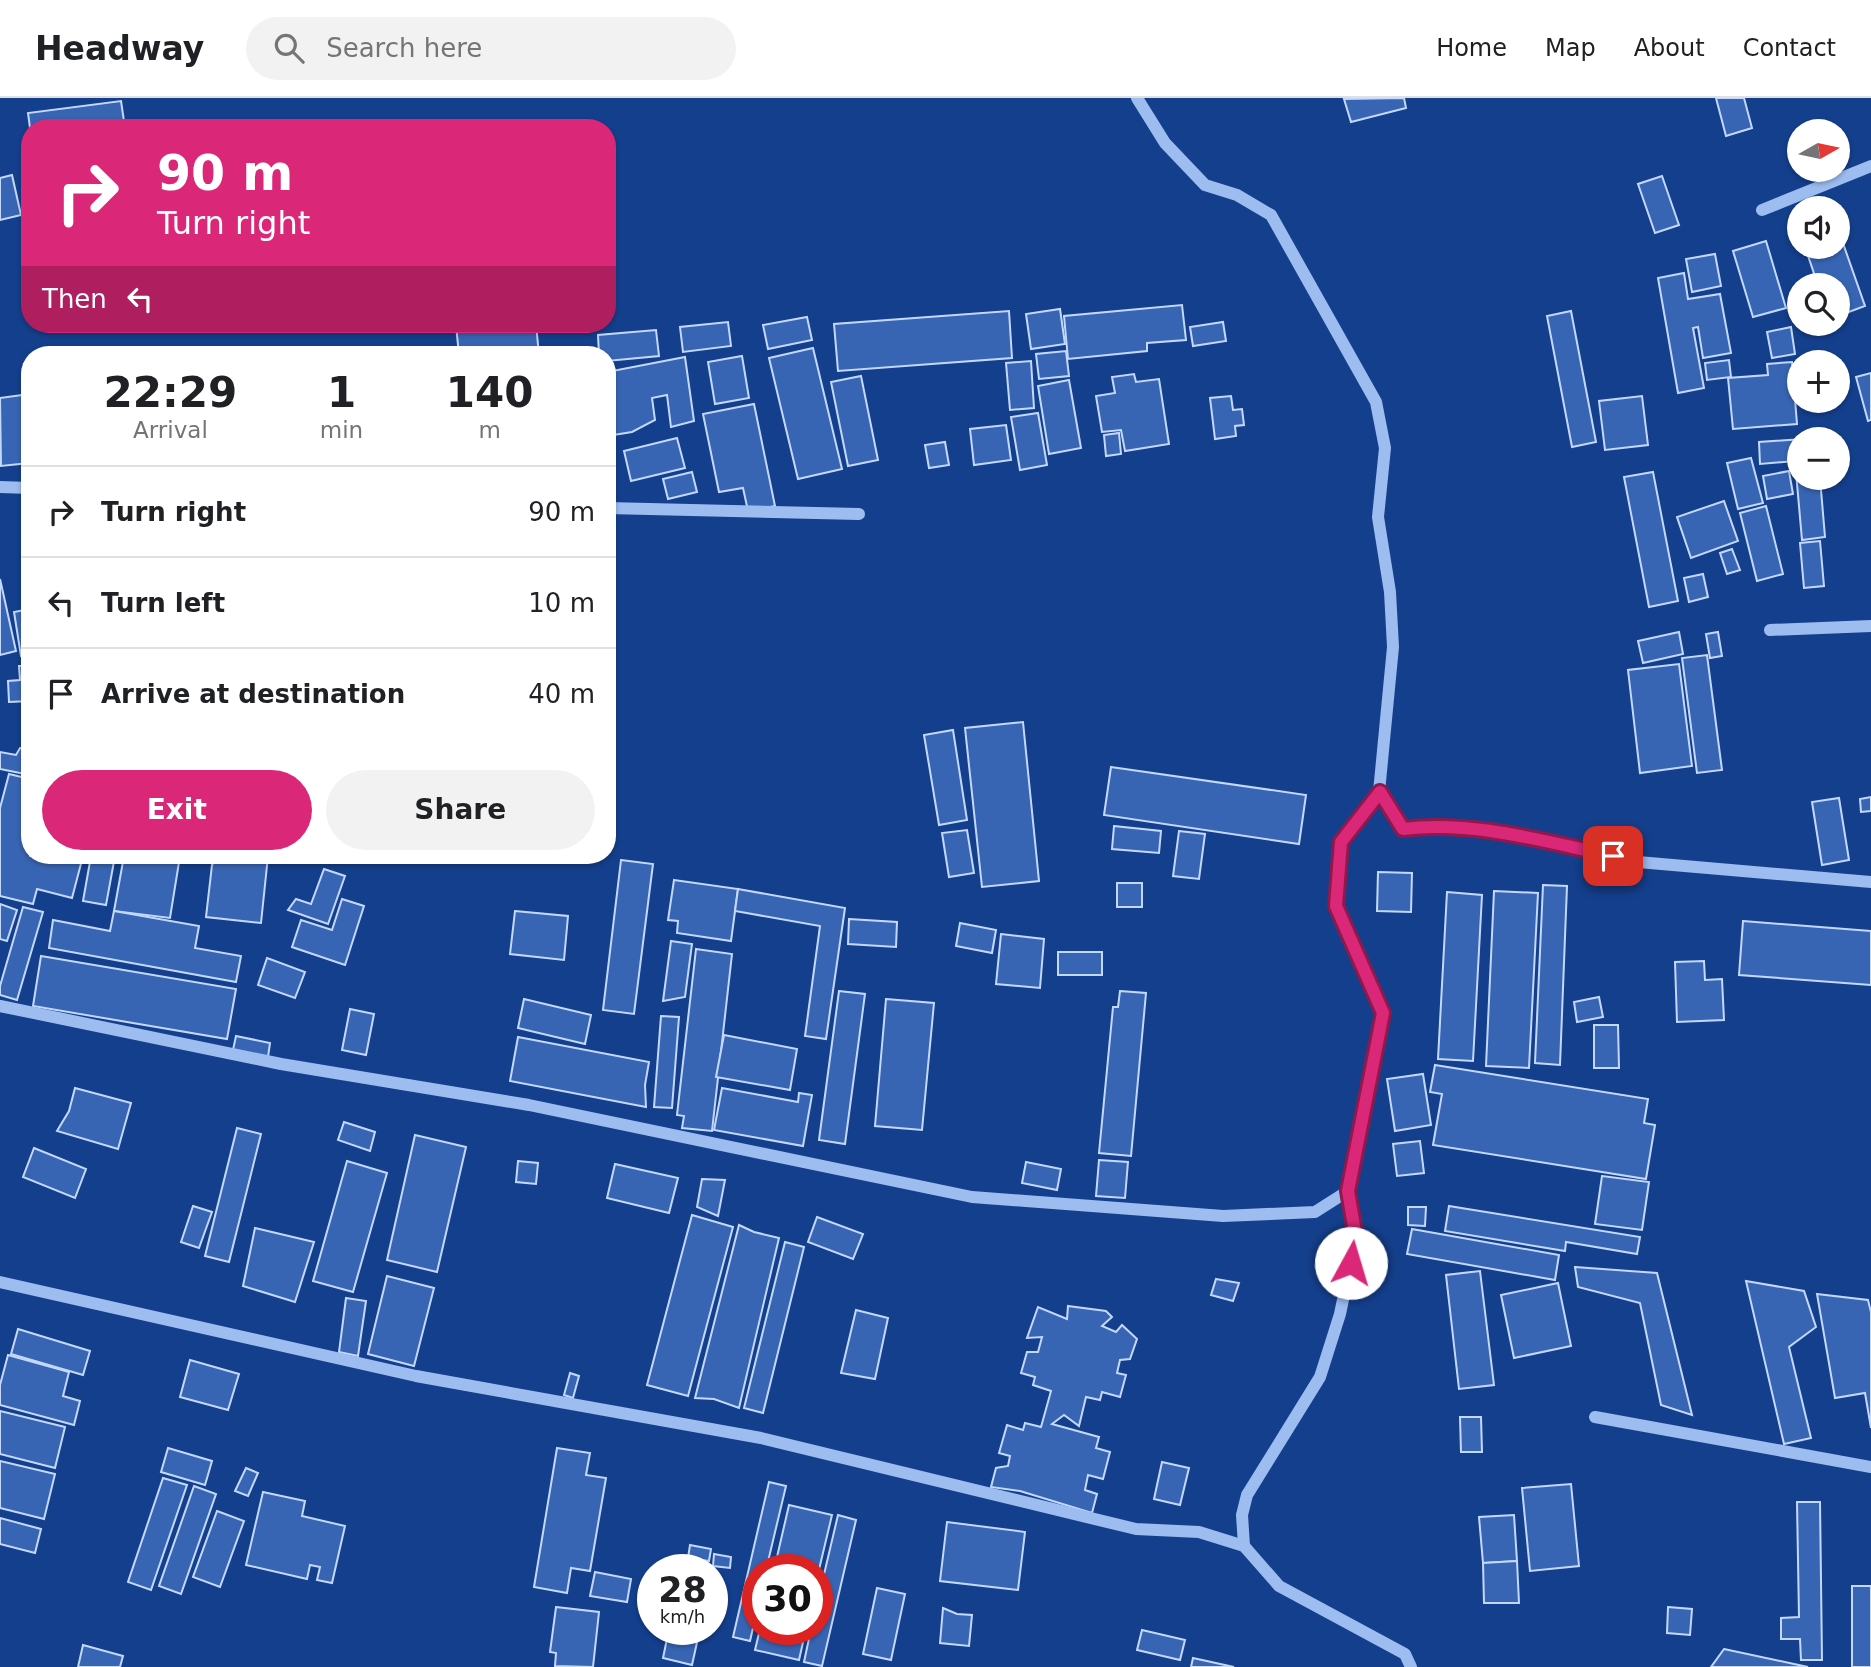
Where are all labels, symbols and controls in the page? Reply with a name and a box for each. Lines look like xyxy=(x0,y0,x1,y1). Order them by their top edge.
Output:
search box xyxy=(246,17,736,80)
text: Headway xyxy=(35,29,204,68)
icon: search xyxy=(270,29,308,67)
text: Search here xyxy=(326,33,482,63)
text: Home xyxy=(1436,34,1507,62)
text: Map xyxy=(1545,34,1596,62)
text: About xyxy=(1634,34,1705,62)
text: Contact xyxy=(1743,34,1836,62)
north arrow xyxy=(1787,119,1850,182)
map controls xyxy=(1787,119,1850,490)
text: 90 m xyxy=(157,145,293,202)
icon: right xyxy=(42,147,133,238)
button: sound xyxy=(1787,196,1850,259)
text: Turn right xyxy=(157,204,310,242)
button: search xyxy=(1787,273,1850,336)
icon: left xyxy=(121,280,159,318)
text: Then xyxy=(42,284,107,314)
button: + xyxy=(1787,350,1850,413)
text: 22:29 xyxy=(104,368,237,417)
text: 1 xyxy=(327,368,356,417)
text: 140 xyxy=(446,368,533,417)
text: Arrival xyxy=(133,417,208,443)
text: min xyxy=(320,417,363,443)
text: m xyxy=(478,417,501,443)
button: − xyxy=(1787,427,1850,490)
icon: right xyxy=(42,493,80,531)
text: Turn right xyxy=(101,497,246,527)
text: 90 m xyxy=(528,497,595,527)
icon: left xyxy=(42,584,80,622)
text: Turn left xyxy=(101,588,225,618)
text: 10 m xyxy=(528,588,595,618)
icon: arrive xyxy=(42,675,80,713)
text: Arrive at destination xyxy=(101,679,405,709)
text: 40 m xyxy=(528,679,595,709)
button: Exit xyxy=(42,770,312,850)
button: Share xyxy=(326,770,595,850)
pin xyxy=(1583,826,1643,886)
icon: arrive xyxy=(1594,837,1632,875)
position arrow xyxy=(1314,1226,1388,1300)
speed limit sign: 30 xyxy=(742,1554,833,1645)
text: 28 xyxy=(658,1570,707,1610)
text: km/h xyxy=(660,1606,705,1627)

